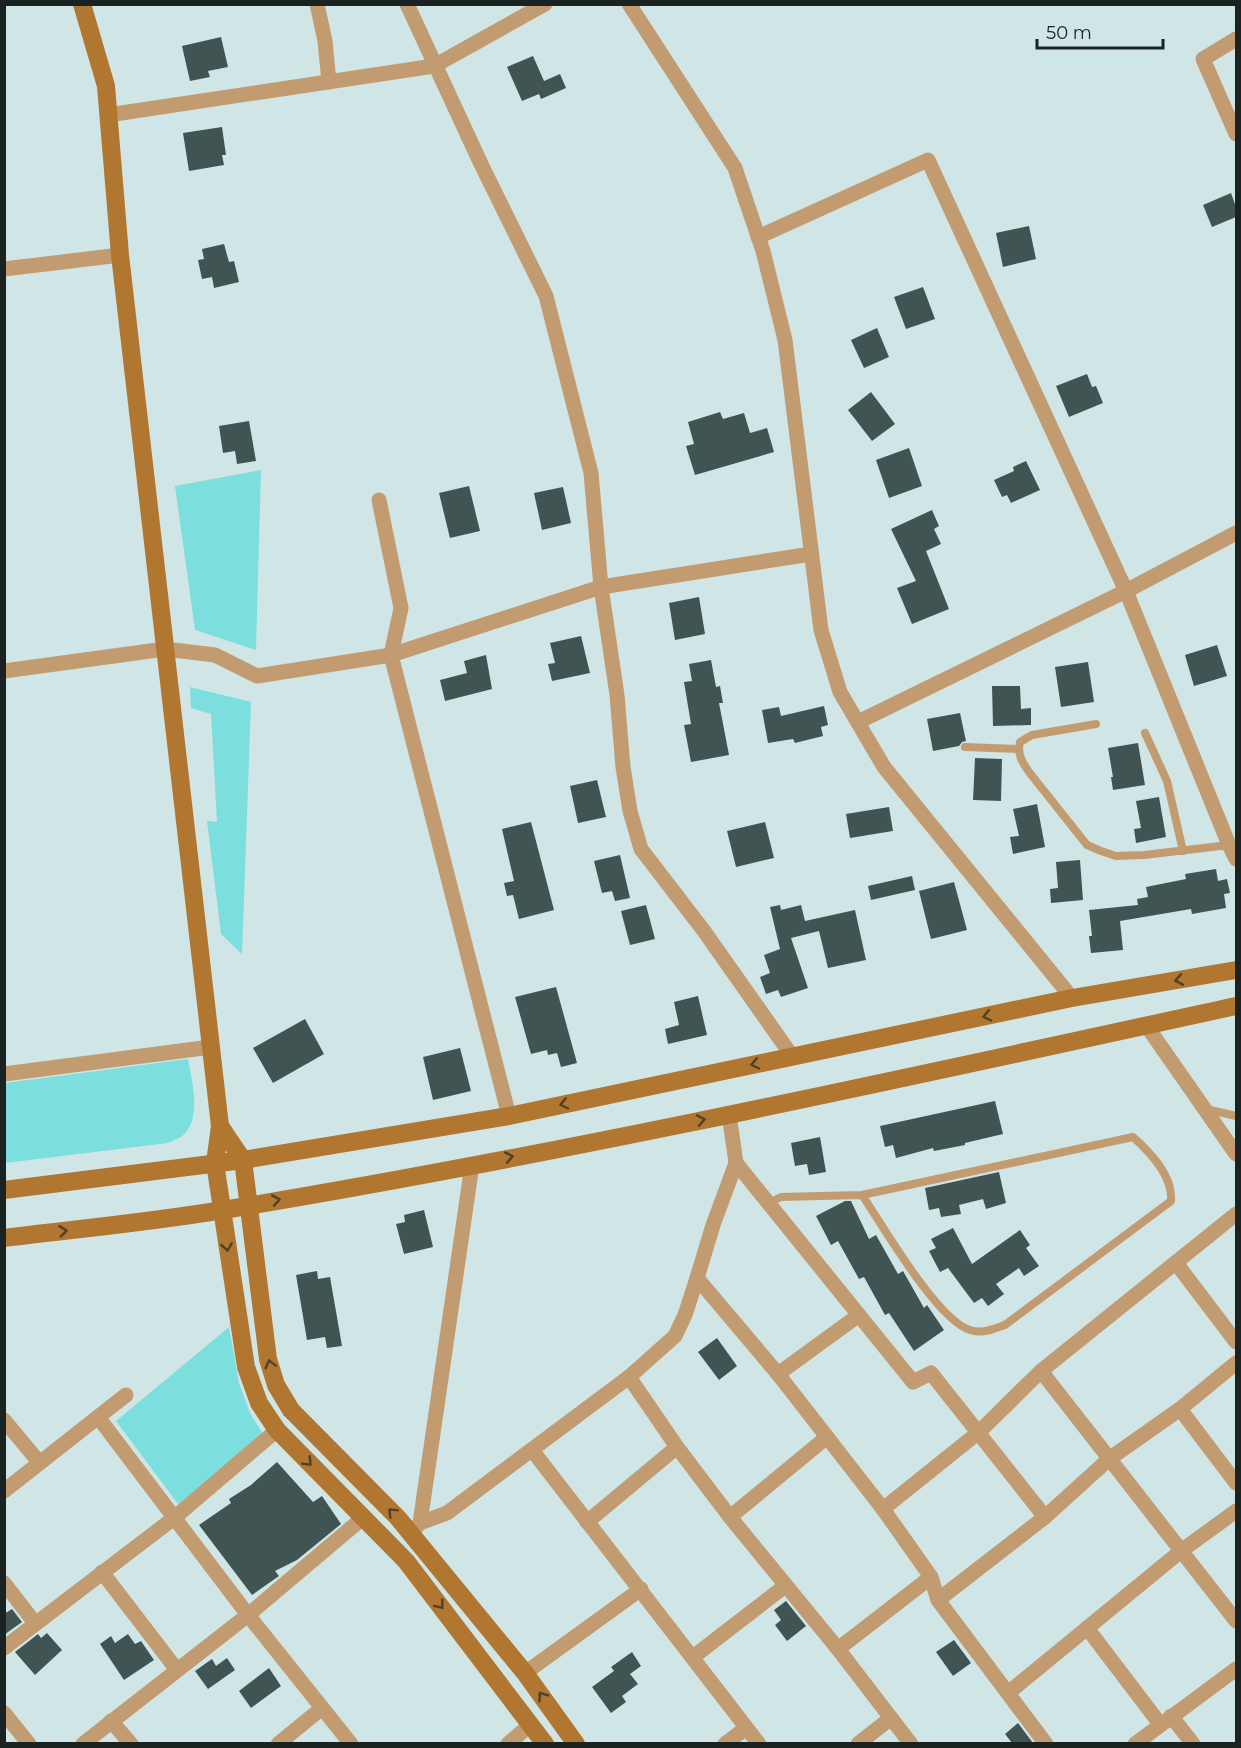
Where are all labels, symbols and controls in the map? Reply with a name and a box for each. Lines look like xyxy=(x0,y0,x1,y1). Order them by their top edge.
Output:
scale bar xyxy=(1037,12,1163,50)
text: 50 m xyxy=(1046,22,1092,44)
one-way arrow xyxy=(1174,973,1184,986)
one-way arrow xyxy=(983,1009,993,1022)
one-way arrow xyxy=(750,1057,760,1070)
one-way arrow xyxy=(560,1097,570,1110)
one-way arrow xyxy=(695,1114,705,1127)
one-way arrow xyxy=(504,1151,514,1164)
one-way arrow xyxy=(271,1194,281,1207)
one-way arrow xyxy=(58,1225,67,1237)
one-way arrow xyxy=(220,1242,232,1251)
one-way arrow xyxy=(264,1359,277,1369)
one-way arrow xyxy=(300,1454,311,1465)
one-way arrow xyxy=(389,1509,400,1520)
one-way arrow xyxy=(432,1598,443,1609)
one-way arrow xyxy=(538,1692,549,1703)

